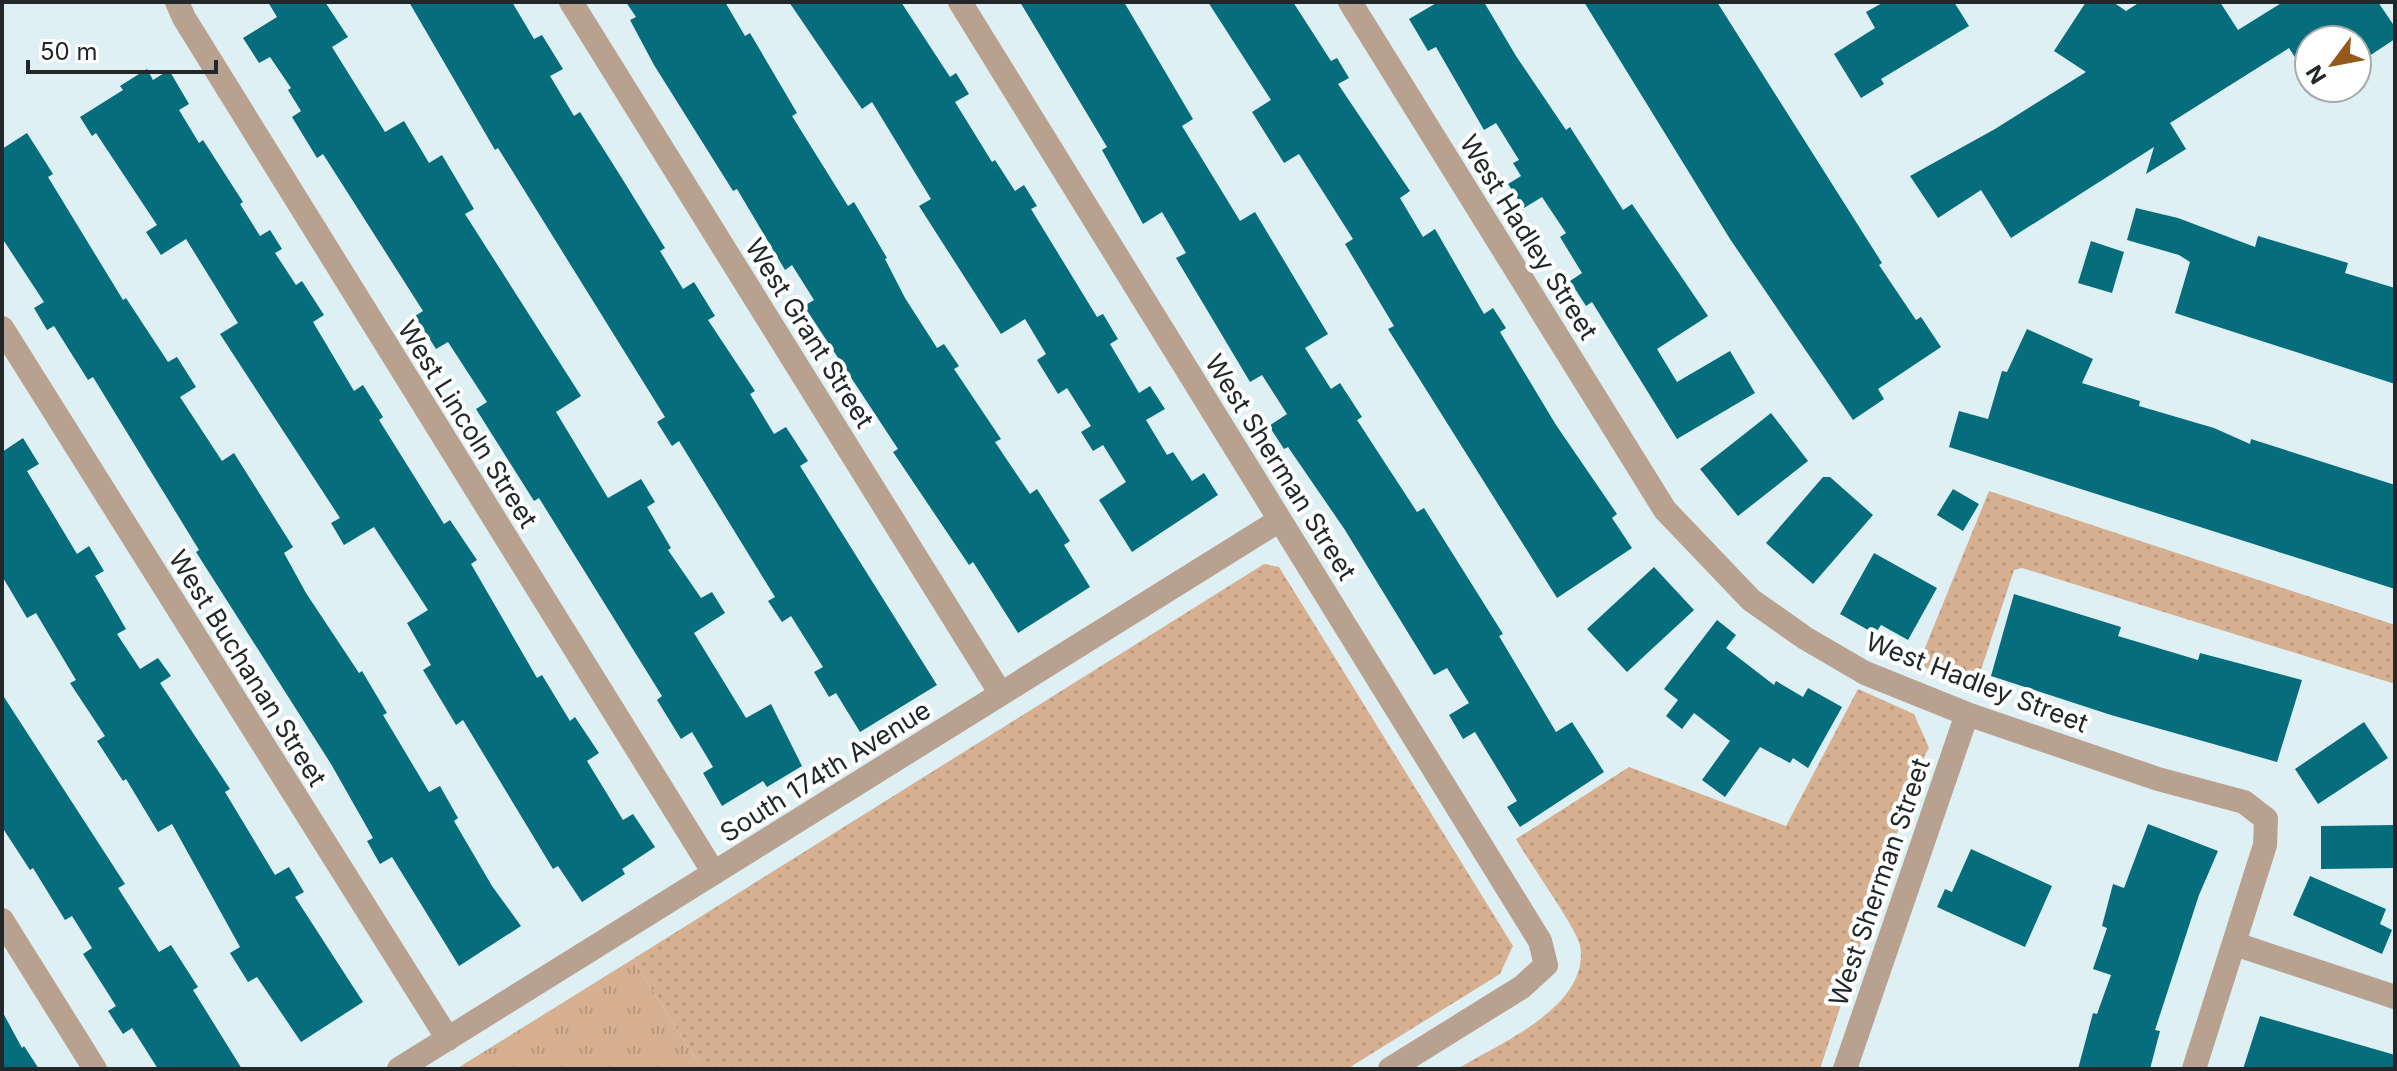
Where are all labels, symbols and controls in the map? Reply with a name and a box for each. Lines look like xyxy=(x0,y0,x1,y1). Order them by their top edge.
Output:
scale bar xyxy=(28,24,216,74)
north arrow xyxy=(2293,24,2373,104)
text: 50 m xyxy=(40,37,98,66)
text: N xyxy=(2301,61,2332,89)
street label: West Hadley Street xyxy=(1454,129,1604,345)
street label: West Grant Street xyxy=(739,233,881,433)
street label: West Lincoln Street xyxy=(392,315,544,533)
street label: West Sherman Street xyxy=(1199,349,1363,585)
street label: West Buchanan Street xyxy=(163,544,333,792)
street label: West Hadley Street xyxy=(1862,625,2092,739)
street label: South 174th Avenue xyxy=(714,694,936,848)
street label: West Sherman Street xyxy=(1822,754,1936,1010)

